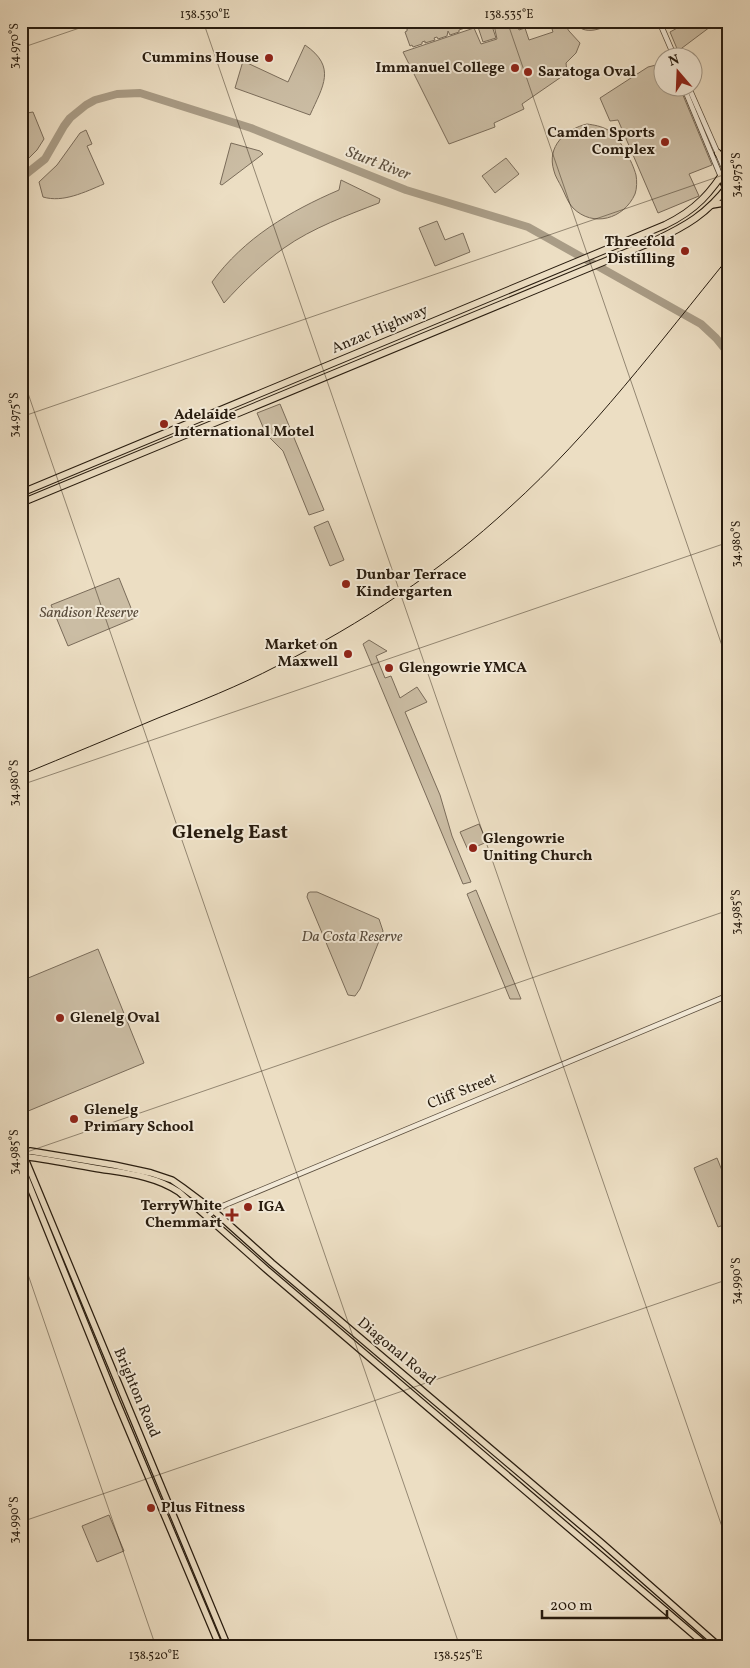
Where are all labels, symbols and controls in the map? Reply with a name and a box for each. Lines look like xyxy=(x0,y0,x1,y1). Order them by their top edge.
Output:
text: 138.530°E xyxy=(180,7,230,23)
text: 138.535°E xyxy=(485,7,533,23)
text: 34.970°S xyxy=(7,23,23,69)
place label: Cummins House xyxy=(142,48,259,69)
north arrow xyxy=(652,48,702,98)
text: N xyxy=(666,50,682,72)
marker: Cummins House xyxy=(263,52,275,64)
place label: Immanuel College xyxy=(376,58,505,79)
marker: Immanuel College xyxy=(509,62,521,74)
place label: Saratoga Oval xyxy=(538,62,636,83)
marker: Saratoga Oval xyxy=(522,66,534,78)
place label: Camden Sports Complex xyxy=(547,123,655,161)
marker: Camden Sports Complex xyxy=(659,136,671,148)
water label: Sturt River xyxy=(342,142,415,187)
text: 34.975°S xyxy=(729,152,745,198)
place label: Threefold Distilling xyxy=(605,232,675,270)
marker: Threefold Distilling xyxy=(679,245,691,257)
street label: Anzac Highway xyxy=(329,300,431,360)
text: 34.975°S xyxy=(7,392,23,438)
place label: Adelaide International Motel xyxy=(174,405,314,443)
marker: Adelaide International Motel xyxy=(158,418,170,430)
text: 34.980°S xyxy=(729,521,745,567)
place label: Dunbar Terrace Kindergarten xyxy=(356,565,467,603)
marker: Dunbar Terrace Kindergarten xyxy=(340,578,352,590)
park label: Sandison Reserve xyxy=(40,603,139,624)
place label: Market on Maxwell xyxy=(265,635,338,673)
marker: Market on Maxwell xyxy=(342,648,354,660)
place label: Glengowrie YMCA xyxy=(399,658,527,679)
marker: Glengowrie YMCA xyxy=(383,662,395,674)
text: 34.980°S xyxy=(7,760,23,806)
district label: Glenelg East xyxy=(172,819,289,847)
place label: Glengowrie Uniting Church xyxy=(483,829,593,867)
marker: Glengowrie Uniting Church xyxy=(467,842,479,854)
text: 34.985°S xyxy=(729,889,745,935)
park label: Da Costa Reserve xyxy=(302,927,403,948)
place label: Glenelg Oval xyxy=(70,1008,160,1029)
marker: Glenelg Oval xyxy=(54,1012,66,1024)
street label: Cliff Street xyxy=(424,1069,500,1115)
place label: Glenelg Primary School xyxy=(84,1100,194,1138)
marker: Glenelg Primary School xyxy=(68,1113,80,1125)
text: 34.985°S xyxy=(7,1129,23,1175)
place label: TerryWhite Chemmart xyxy=(140,1196,222,1234)
place label: IGA xyxy=(258,1197,285,1218)
marker: IGA xyxy=(242,1201,254,1213)
marker: TerryWhite Chemmart xyxy=(226,1209,238,1221)
text: 34.990°S xyxy=(729,1257,745,1305)
street label: Diagonal Road xyxy=(352,1313,440,1391)
street label: Brighton Road xyxy=(108,1345,164,1441)
text: 34.990°S xyxy=(7,1496,23,1544)
place label: Plus Fitness xyxy=(161,1498,245,1519)
marker: Plus Fitness xyxy=(145,1502,157,1514)
scale bar xyxy=(542,1588,668,1620)
text: 200 m xyxy=(550,1596,593,1617)
text: 138.520°E xyxy=(129,1648,179,1664)
text: 138.525°E xyxy=(433,1648,483,1664)

